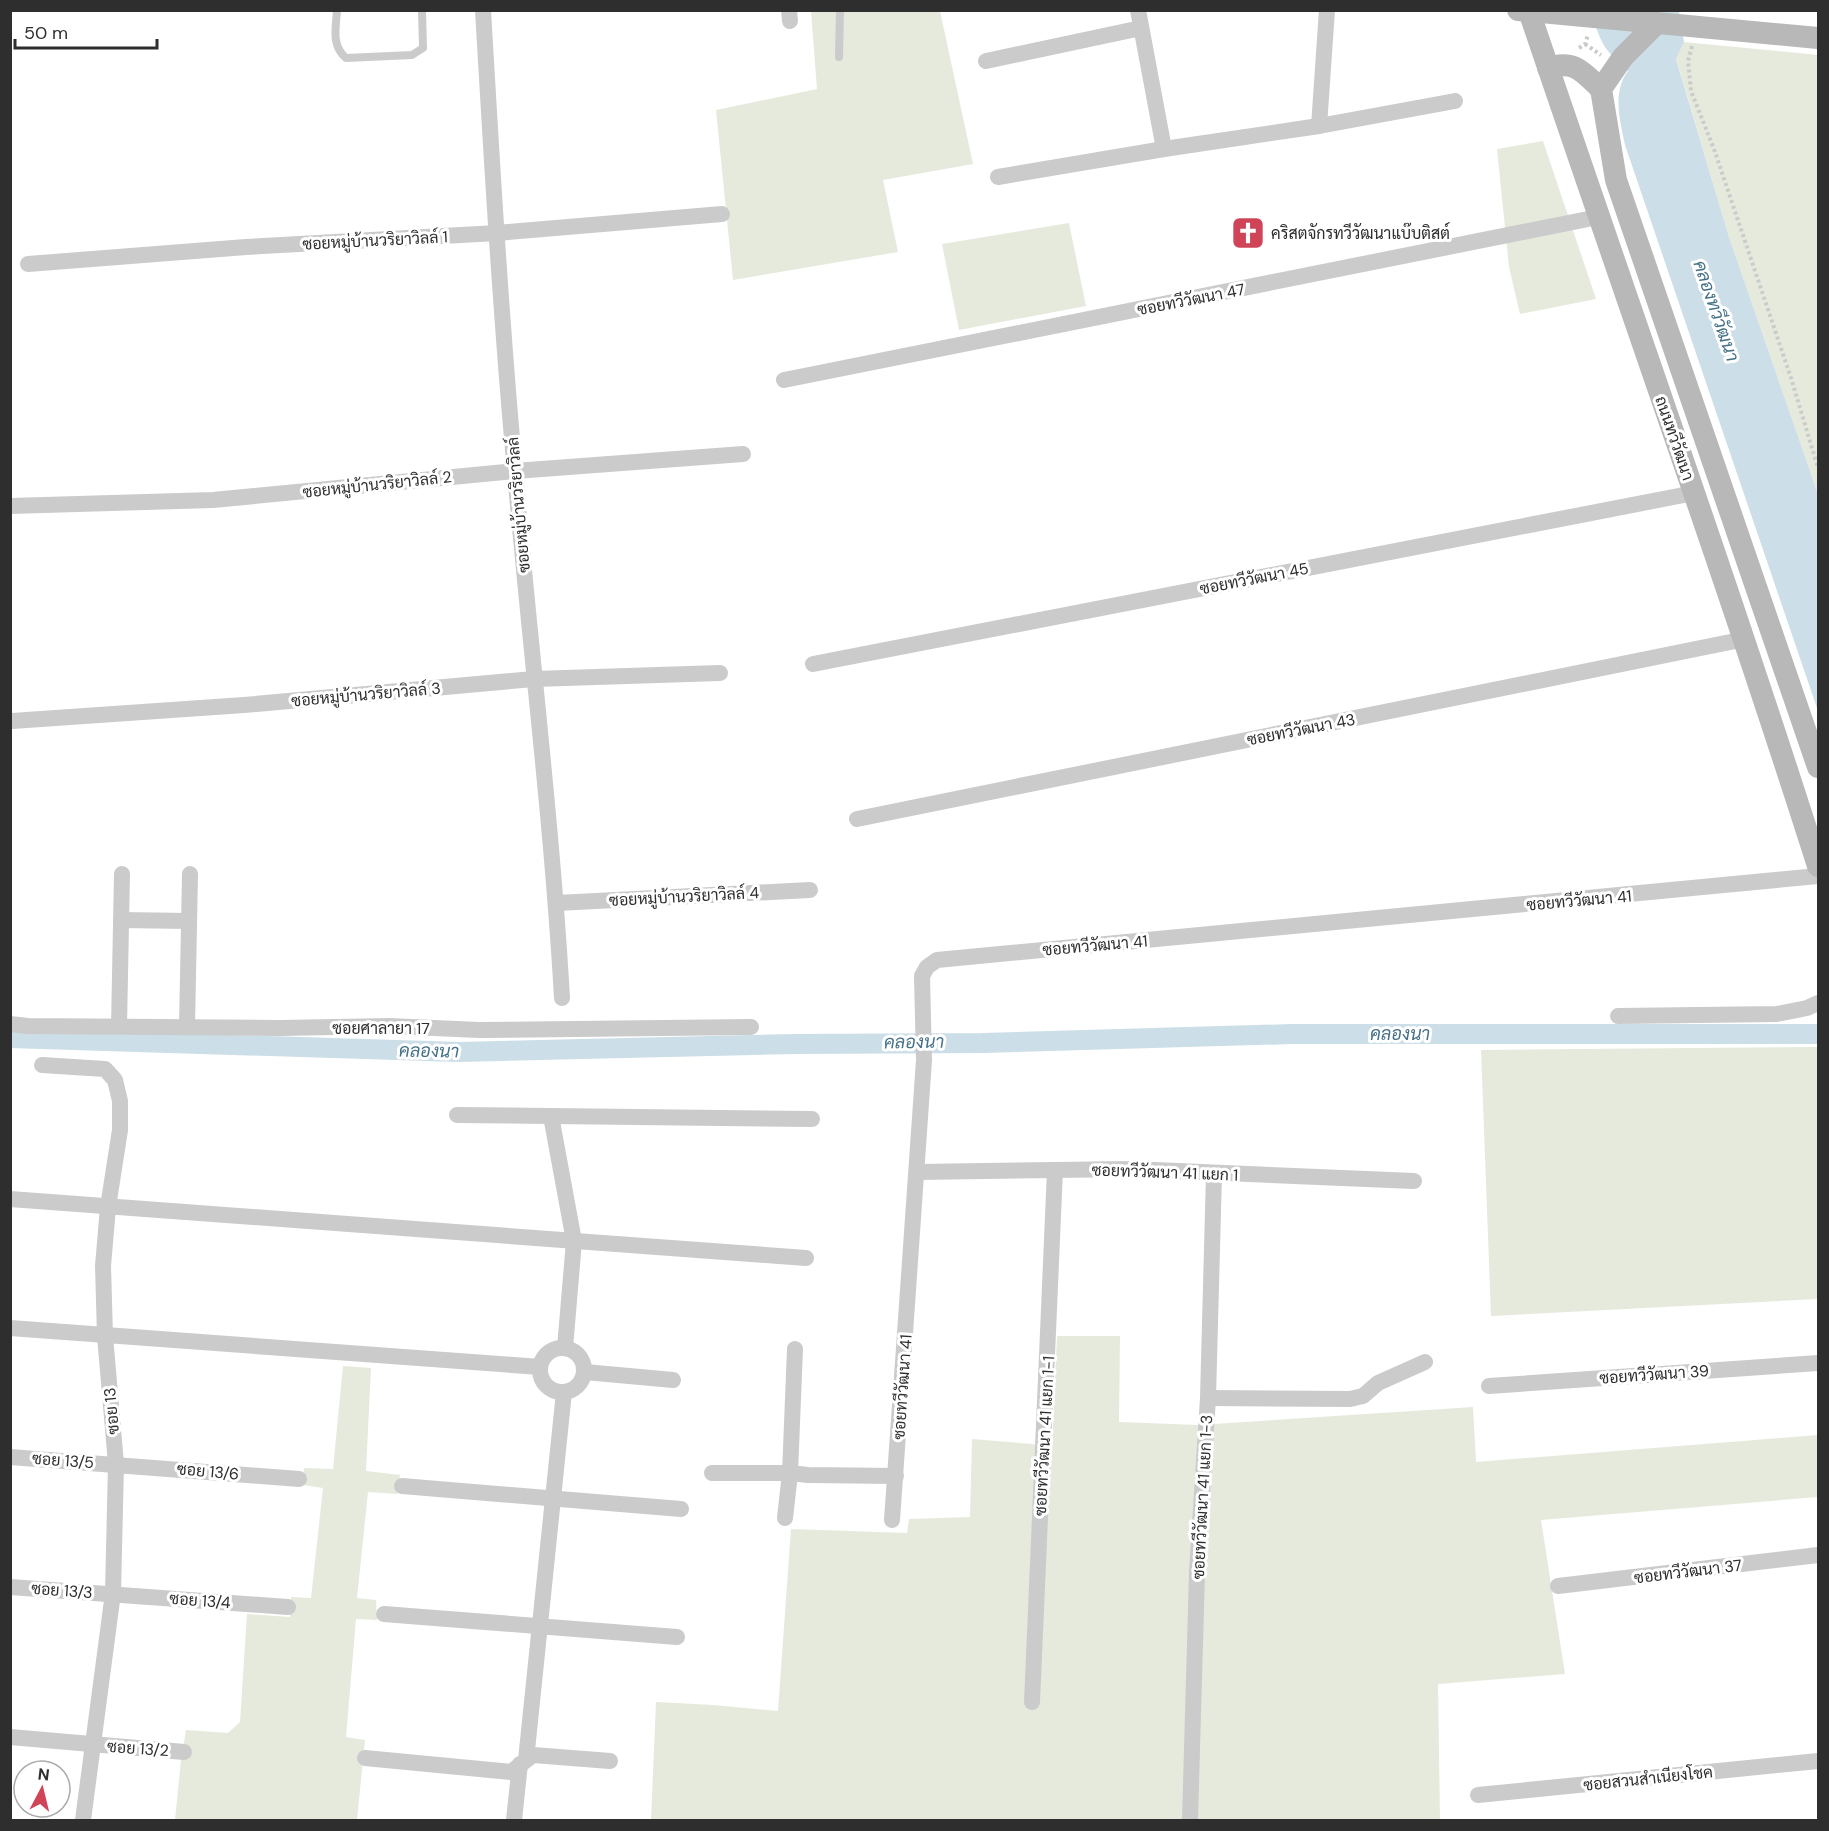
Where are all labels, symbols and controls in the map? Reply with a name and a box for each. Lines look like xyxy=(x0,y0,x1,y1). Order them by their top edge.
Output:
scale bar xyxy=(15,12,158,50)
text: 50 m xyxy=(24,21,68,45)
church icon: คริสตจักรทวีวัฒนาแบ๊บติสต์ xyxy=(1230,215,1266,251)
place label: คริสตจักรทวีวัฒนาแบ๊บติสต์ xyxy=(1271,221,1450,244)
street label: ซอยหมู่บ้านวริยาวิลล์ 1 xyxy=(302,224,448,256)
water label: คลองทวีวัฒนา xyxy=(1687,257,1746,365)
street label: ซอยทวีวัฒนา 47 xyxy=(1135,278,1247,320)
street label: ถนนทวีวัฒนา xyxy=(1650,393,1700,483)
street label: ซอยหมู่บ้านวริยาวิลล์ xyxy=(500,436,536,574)
street label: ซอยหมู่บ้านวริยาวิลล์ 2 xyxy=(301,464,453,504)
street label: ซอยทวีวัฒนา 45 xyxy=(1198,557,1310,599)
street label: ซอยหมู่บ้านวริยาวิลล์ 3 xyxy=(290,676,442,712)
street label: ซอยทวีวัฒนา 43 xyxy=(1245,708,1357,750)
street label: ซอยหมู่บ้านวริยาวิลล์ 4 xyxy=(608,880,760,912)
street label: ซอยทวีวัฒนา 41 xyxy=(1525,884,1633,916)
street label: ซอยทวีวัฒนา 41 xyxy=(1041,929,1149,961)
street label: ซอยศาลายา 17 xyxy=(332,1018,430,1039)
water label: คลองนา xyxy=(1370,1022,1430,1046)
water label: คลองนา xyxy=(884,1029,945,1055)
water label: คลองนา xyxy=(399,1038,460,1064)
street label: ซอยทวีวัฒนา 41 แยก 1 xyxy=(1091,1158,1239,1186)
street label: ซอยทวีวัฒนา 41 xyxy=(887,1334,917,1440)
street label: ซอยทวีวัฒนา 41 แยก 1-1 xyxy=(1029,1355,1059,1517)
street label: ซอยทวีวัฒนา 39 xyxy=(1598,1359,1710,1389)
street label: ซอย 13 xyxy=(99,1387,124,1435)
street label: ซอยทวีวัฒนา 41 แยก 1-3 xyxy=(1187,1414,1217,1580)
street label: ซอย 13/5 xyxy=(31,1448,95,1473)
street label: ซอย 13/6 xyxy=(176,1458,240,1485)
street label: ซอยทวีวัฒนา 37 xyxy=(1633,1553,1743,1589)
street label: ซอย 13/3 xyxy=(31,1578,93,1603)
street label: ซอย 13/4 xyxy=(169,1588,232,1613)
street label: ซอย 13/2 xyxy=(106,1736,170,1761)
north arrow xyxy=(12,1759,72,1819)
street label: ซอยสวนสำเนียงโชค xyxy=(1582,1760,1714,1796)
text: N xyxy=(37,1763,51,1786)

